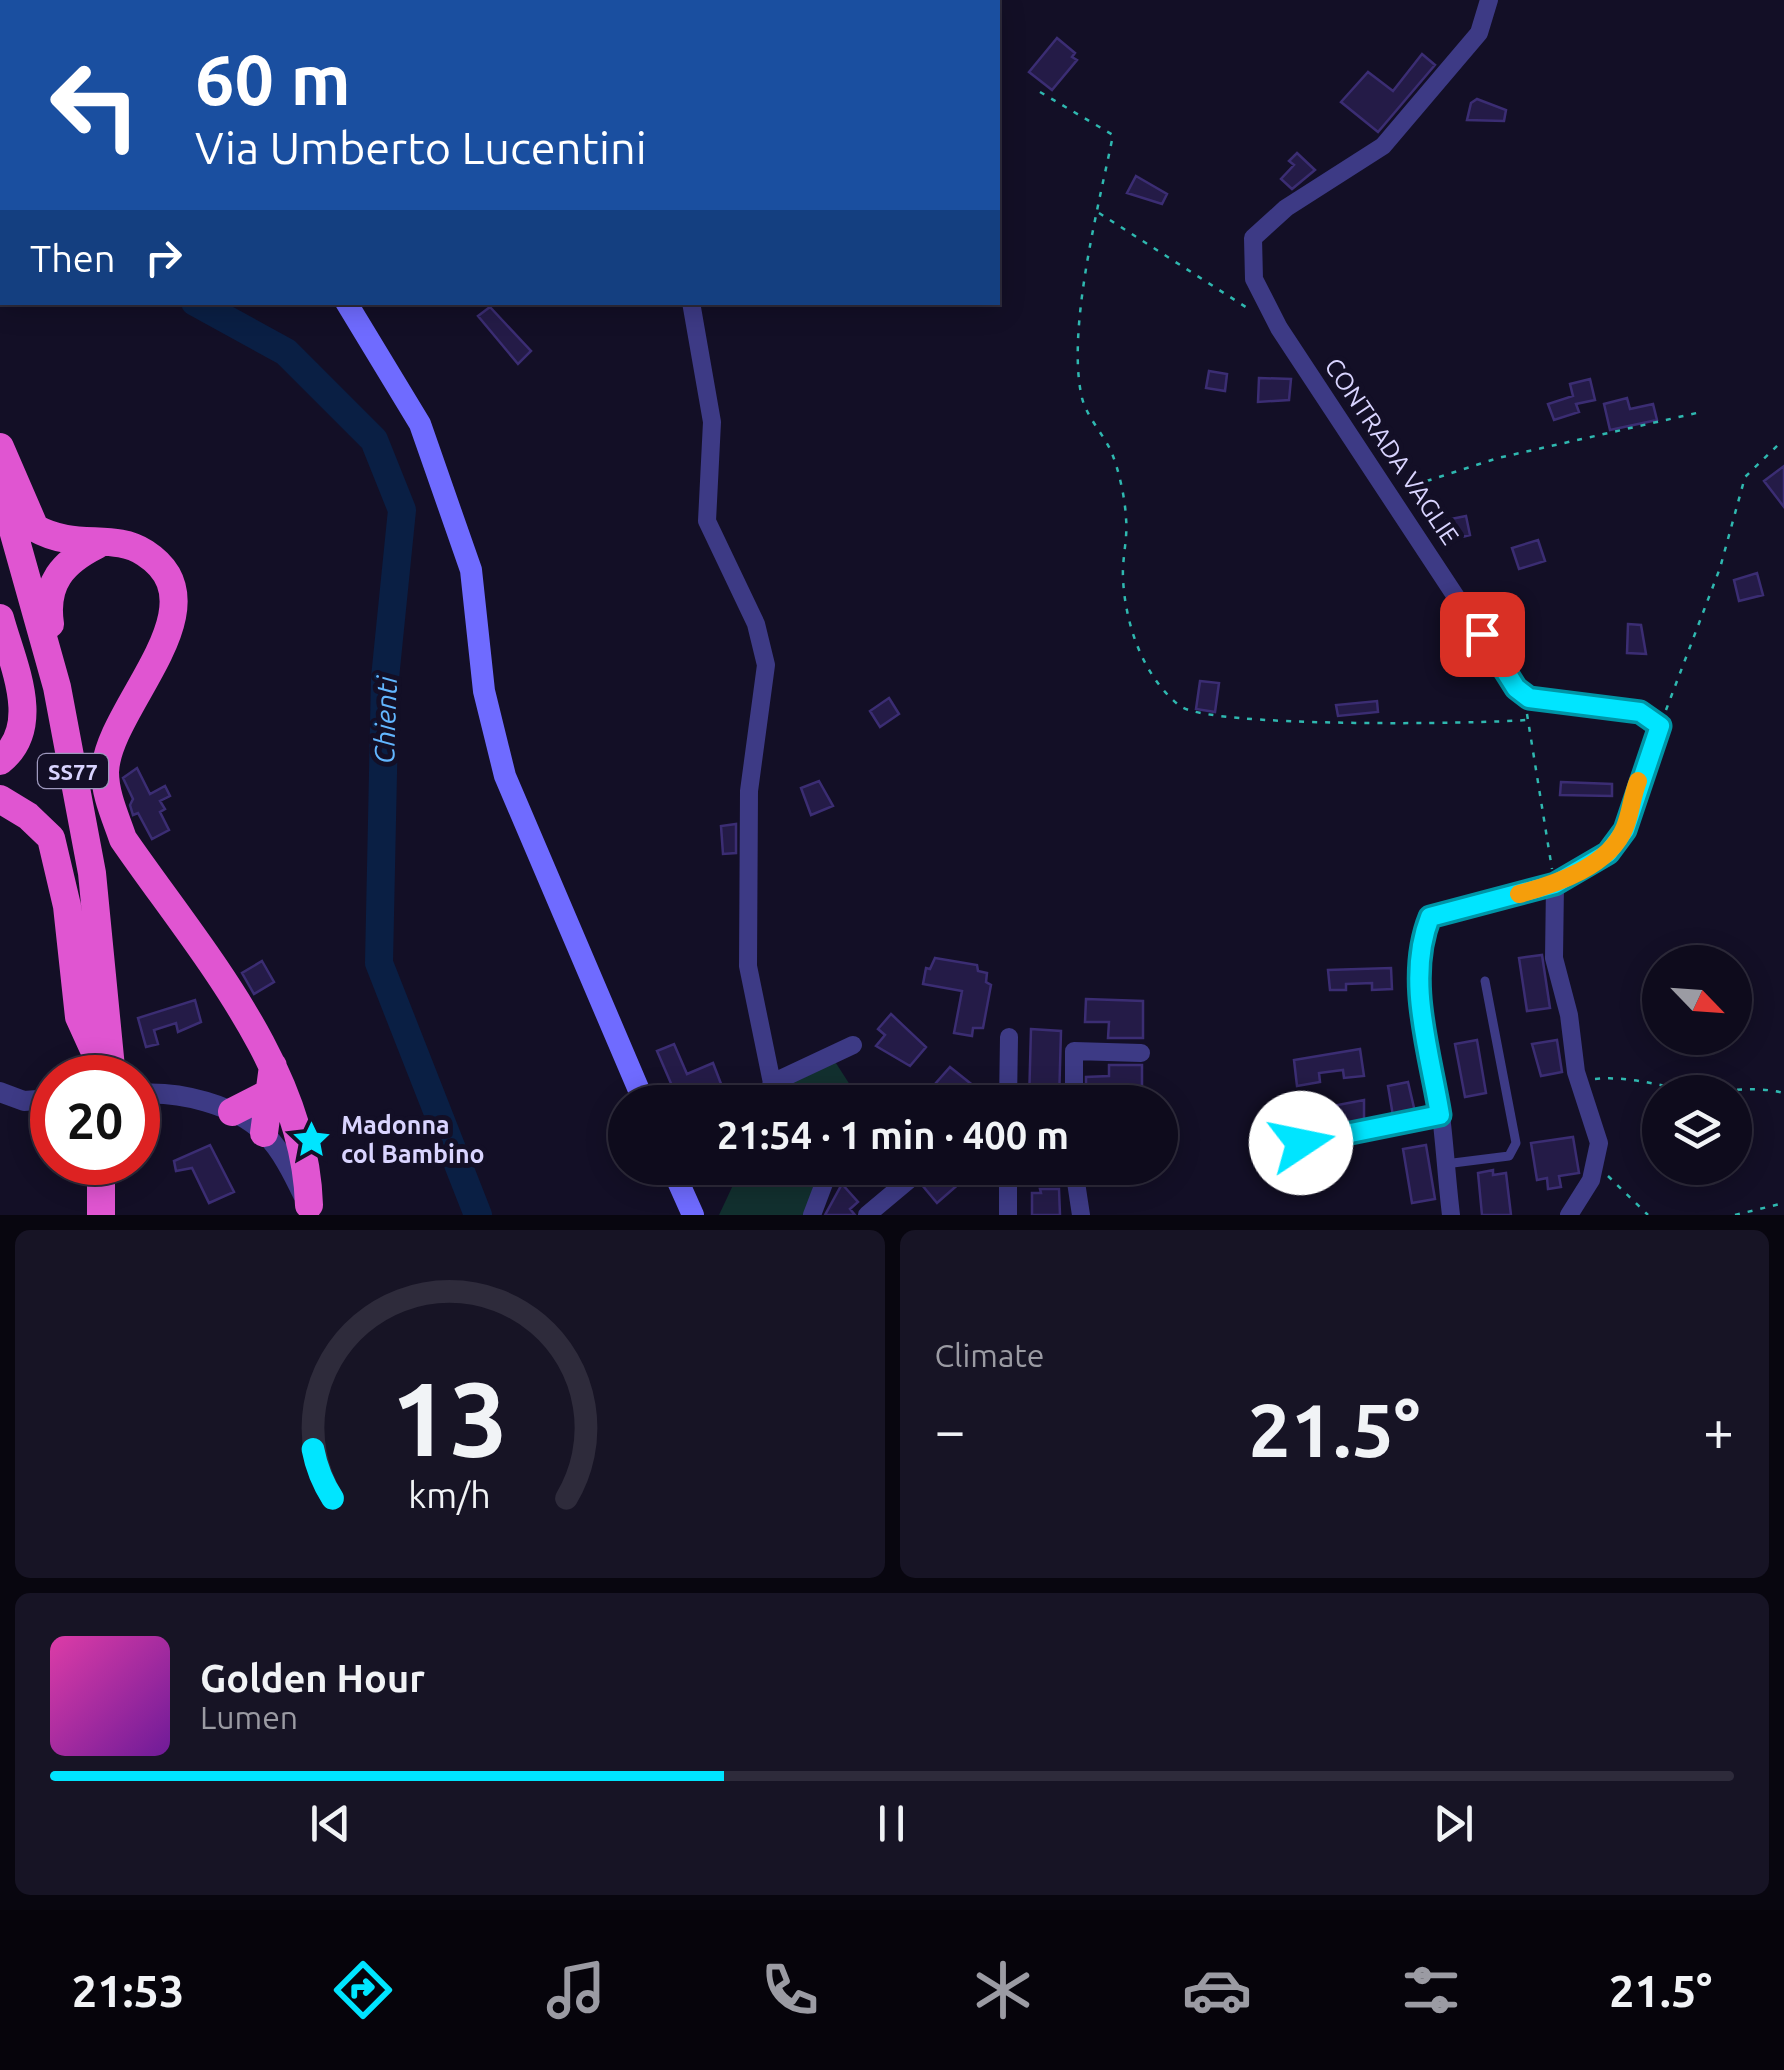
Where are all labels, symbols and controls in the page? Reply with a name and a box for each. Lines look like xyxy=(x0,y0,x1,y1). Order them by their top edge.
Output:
icon: left xyxy=(30,40,160,170)
text: 60 m xyxy=(195,40,351,118)
text: Via Umberto Lucentini xyxy=(195,122,647,173)
icon: right xyxy=(136,230,191,285)
text: Then xyxy=(30,237,116,279)
street label: CONTRADA VAGLIE xyxy=(1319,353,1465,549)
pin xyxy=(1440,592,1525,677)
icon: arrive xyxy=(1455,607,1510,662)
water label: Chienti xyxy=(368,675,402,764)
road number: SS77 xyxy=(38,754,108,788)
north arrow xyxy=(1642,945,1752,1055)
map controls xyxy=(1642,945,1752,1185)
speed limit sign: 20 xyxy=(30,1055,160,1185)
button: layers xyxy=(1642,1075,1752,1185)
position arrow xyxy=(1249,1091,1353,1195)
place label: Madonna col Bambino xyxy=(341,1111,485,1168)
text: 21:54 · 1 min · 400 m xyxy=(717,1114,1069,1156)
place icon: Madonna col Bambino xyxy=(290,1118,332,1160)
text: Climate xyxy=(935,1337,1045,1373)
text: 13 xyxy=(391,1359,508,1476)
text: 21.5° xyxy=(1248,1387,1420,1471)
text: − xyxy=(935,1399,966,1460)
text: + xyxy=(1703,1399,1734,1460)
text: km/h xyxy=(408,1475,491,1515)
text: Golden Hour xyxy=(200,1657,425,1699)
text: Lumen xyxy=(200,1699,298,1735)
icon: previous xyxy=(303,1796,358,1851)
icon: pause xyxy=(864,1796,919,1851)
icon: next xyxy=(1426,1796,1481,1851)
icon: directions xyxy=(328,1955,398,2025)
icon: music xyxy=(541,1955,611,2025)
icon: phone xyxy=(755,1955,825,2025)
icon: climate xyxy=(968,1955,1038,2025)
icon: car xyxy=(1182,1955,1252,2025)
icon: filters xyxy=(1396,1955,1466,2025)
text: 21:53 xyxy=(72,1965,184,2016)
text: 21.5° xyxy=(1609,1965,1712,2016)

